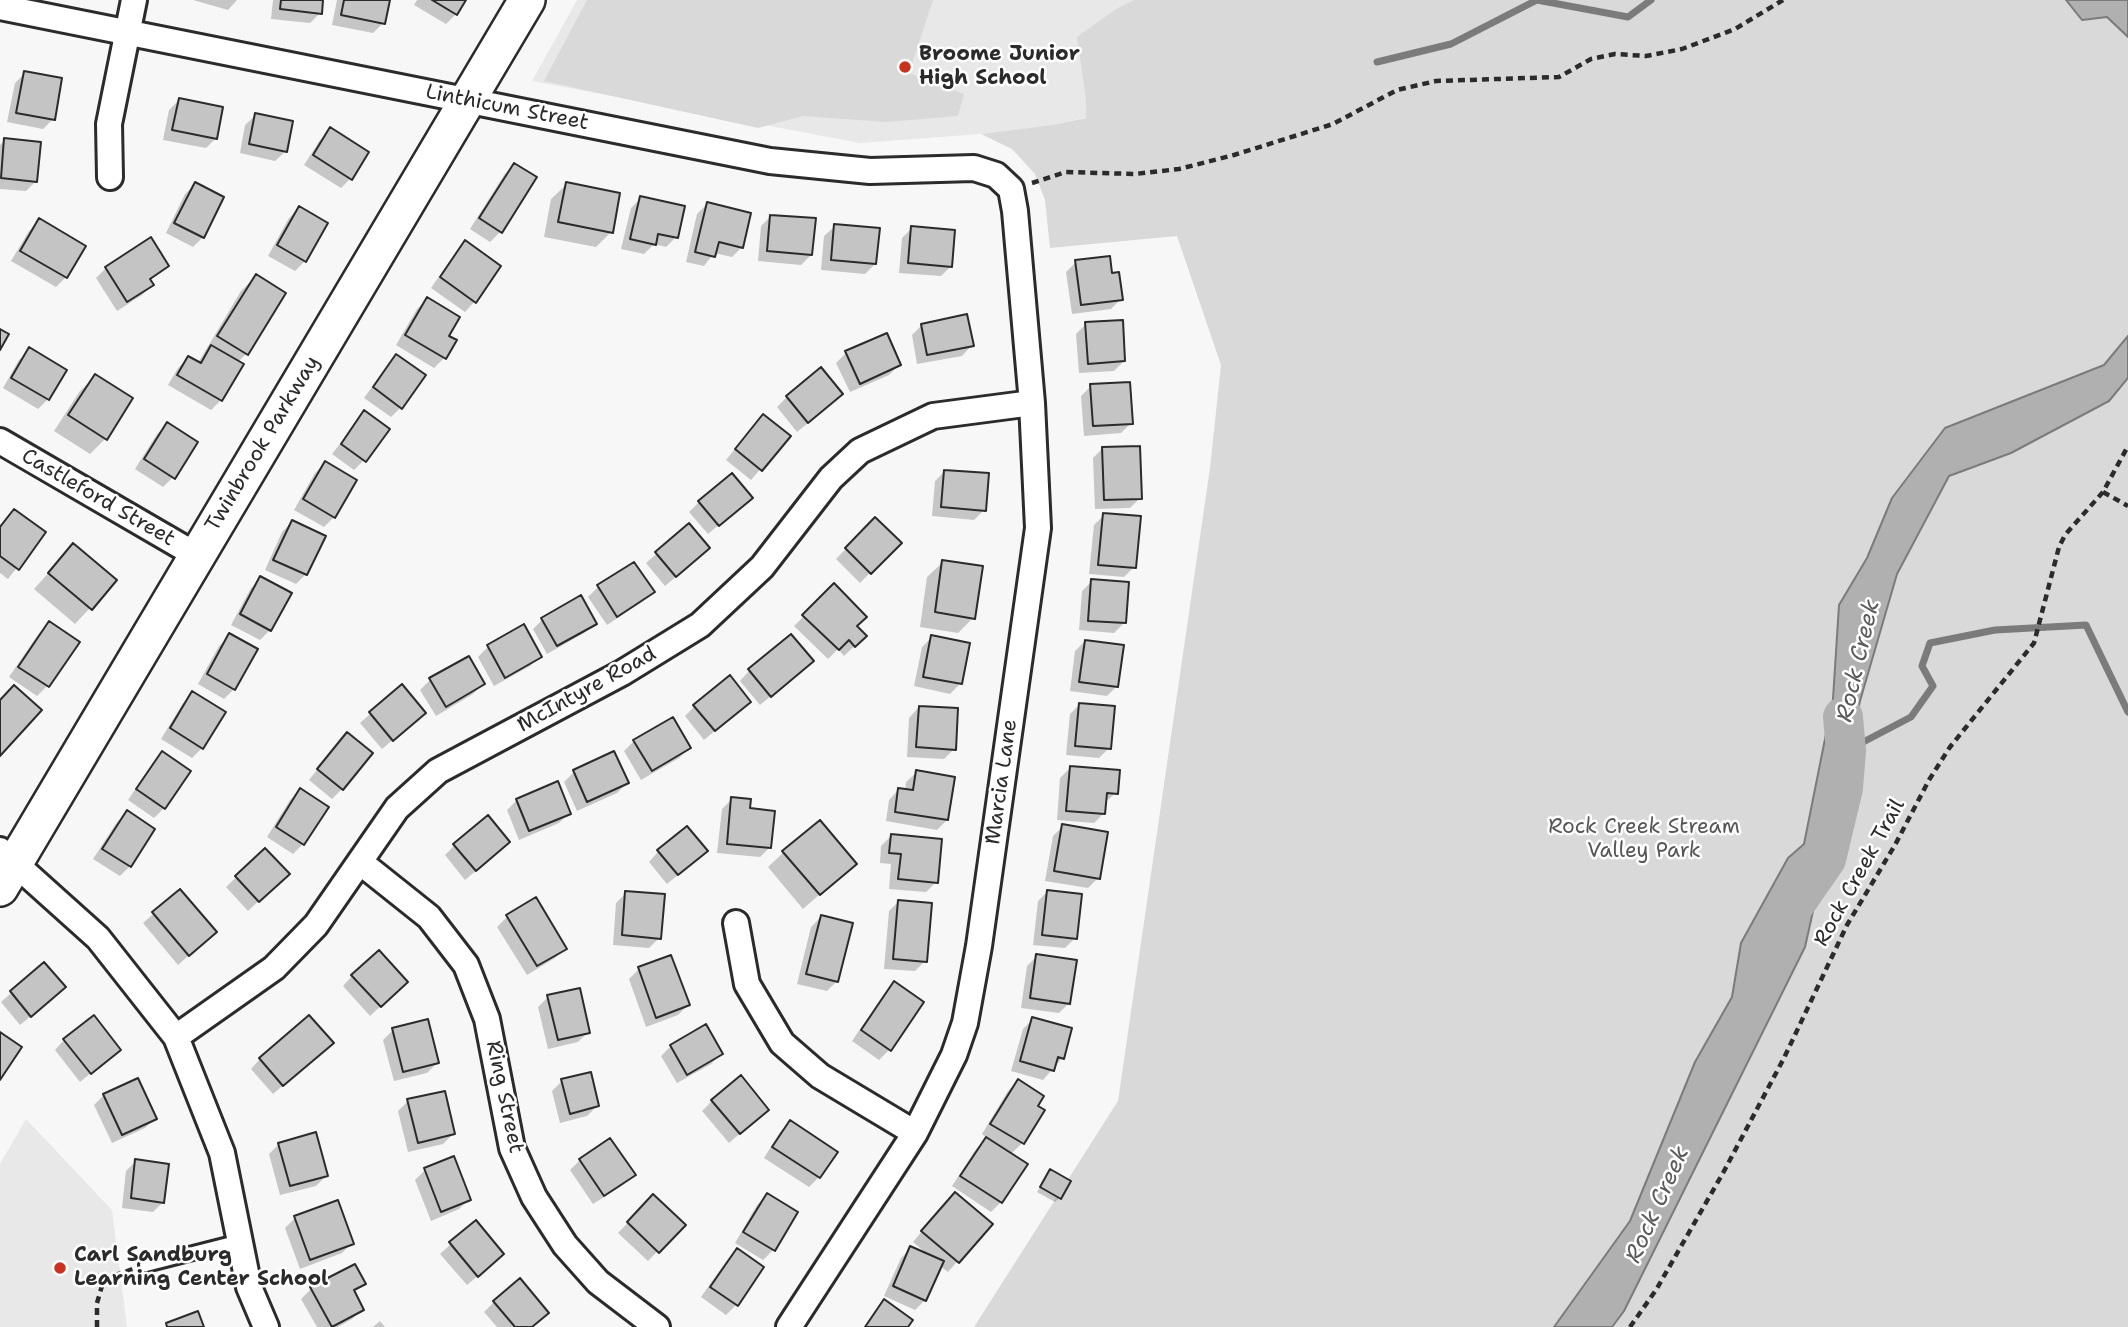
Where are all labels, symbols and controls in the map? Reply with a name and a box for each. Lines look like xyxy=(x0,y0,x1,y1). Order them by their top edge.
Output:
place label: Broome Junior High School xyxy=(919,42,1080,92)
marker: Broome Junior High School xyxy=(897,59,913,75)
street label: Linthicum Street xyxy=(423,80,591,136)
street label: Twinbrook Parkway xyxy=(201,352,325,536)
street label: Castleford Street xyxy=(17,444,179,552)
water label: Rock Creek xyxy=(1832,597,1886,725)
street label: McIntyre Road xyxy=(513,641,661,739)
street label: Marcia Lane xyxy=(981,718,1023,846)
street label: Rock Creek Trail xyxy=(1809,795,1911,951)
park label: Rock Creek Stream Valley Park xyxy=(1548,815,1740,865)
street label: Ring Street xyxy=(480,1038,528,1156)
water label: Rock Creek xyxy=(1620,1142,1696,1268)
place label: Carl Sandburg Learning Center School xyxy=(74,1243,328,1293)
marker: Carl Sandburg Learning Center School xyxy=(52,1260,68,1276)

